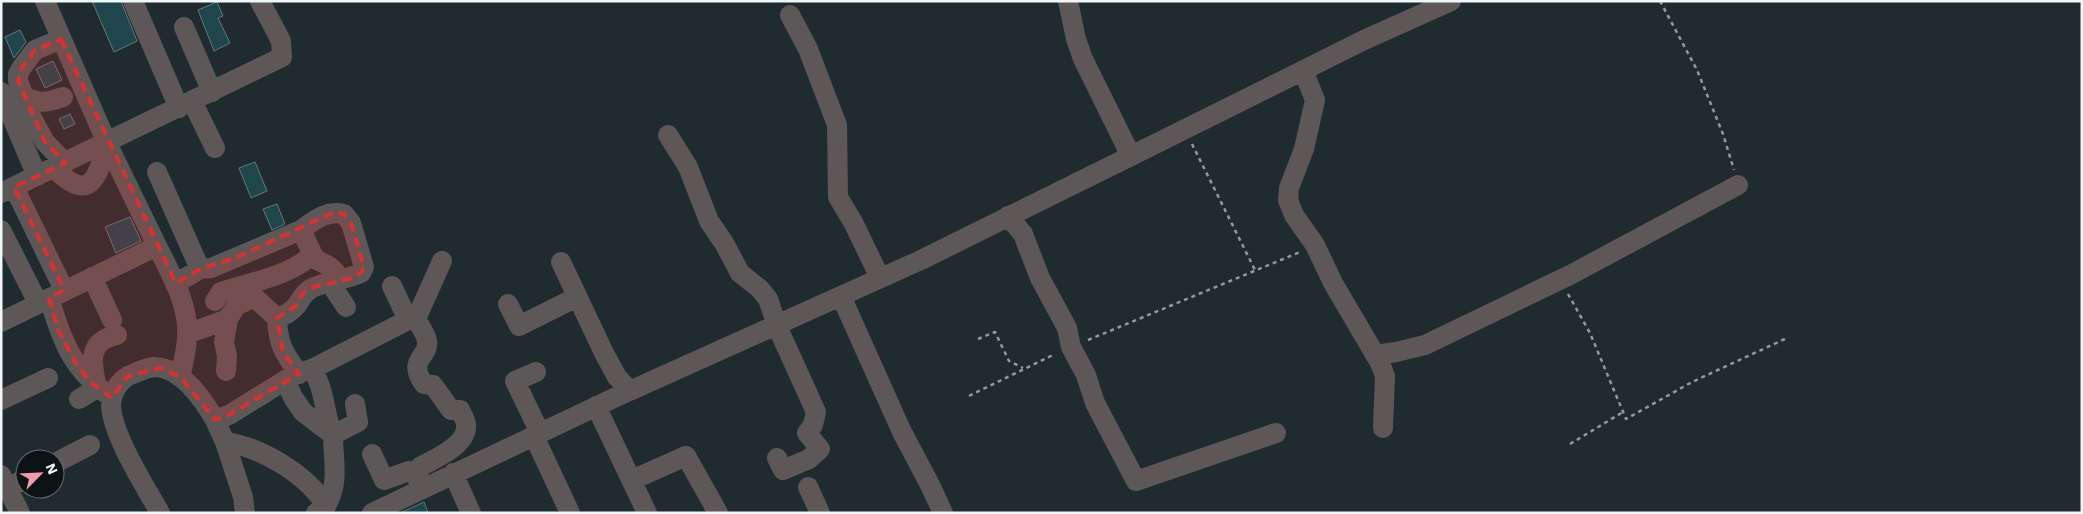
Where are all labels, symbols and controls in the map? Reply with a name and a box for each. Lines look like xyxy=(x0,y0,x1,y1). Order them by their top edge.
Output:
north arrow xyxy=(15,449,65,499)
text: N xyxy=(42,461,61,477)

